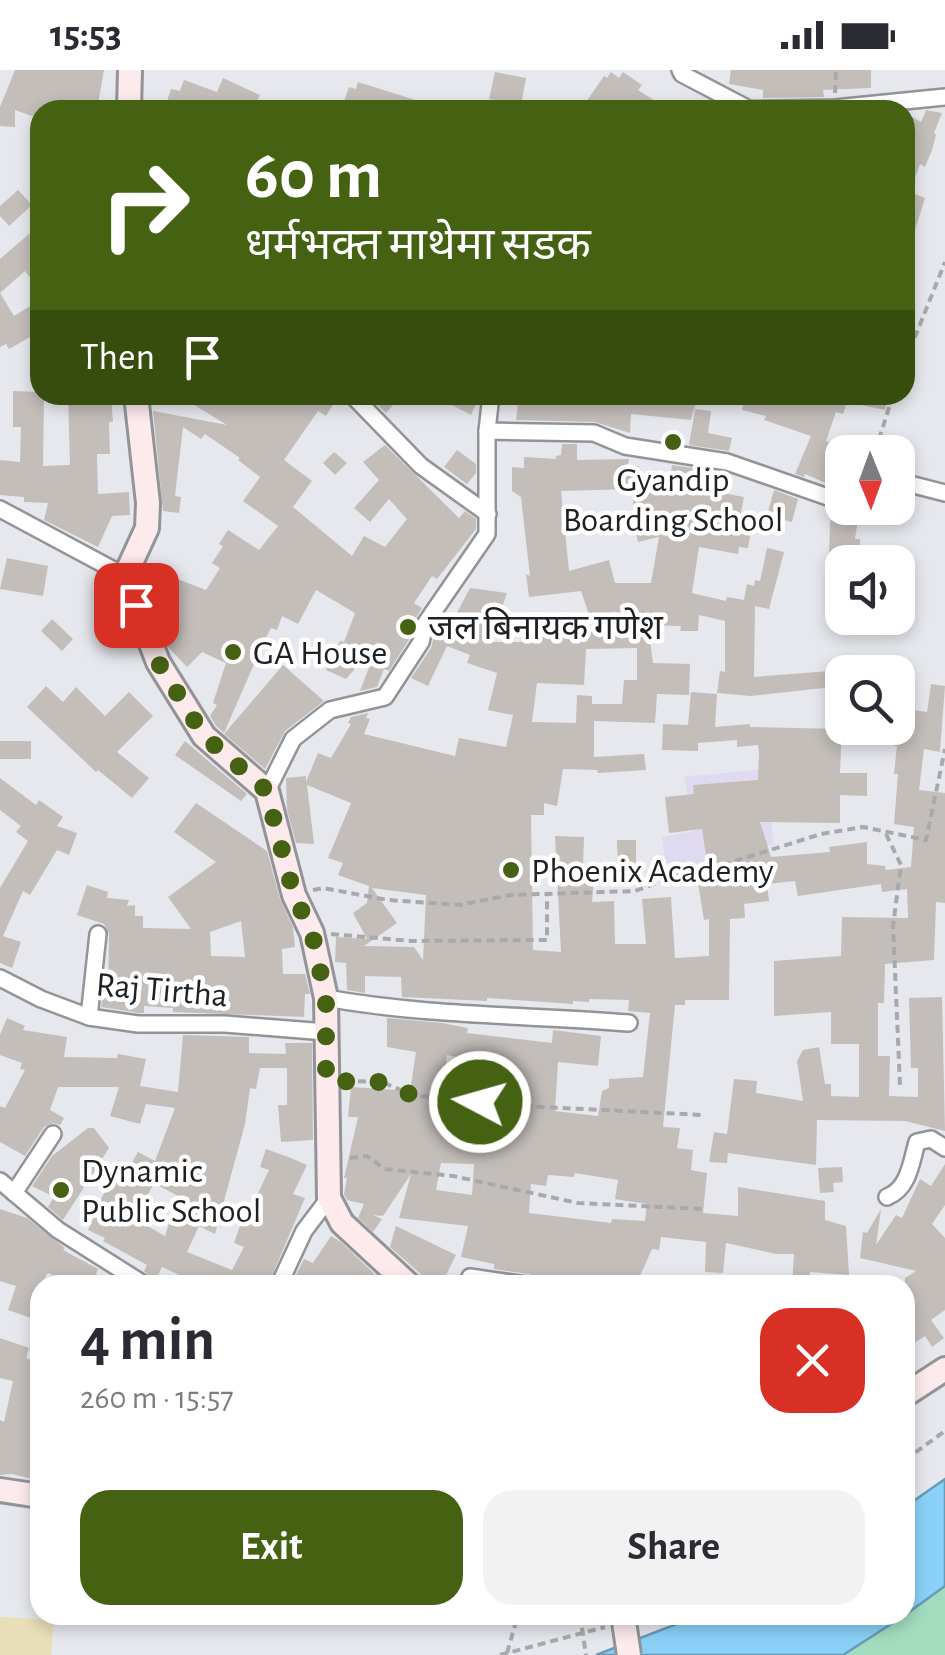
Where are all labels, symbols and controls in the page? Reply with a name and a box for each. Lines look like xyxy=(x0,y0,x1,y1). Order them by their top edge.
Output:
text: 15:53 xyxy=(50,16,122,54)
icon: right xyxy=(80,140,210,270)
text: 60 m xyxy=(245,141,382,211)
text: धर्मभक्त माथेमा सडक xyxy=(245,223,591,268)
icon: arrive xyxy=(175,330,230,385)
text: Then xyxy=(80,339,155,377)
marker: Gyandip Boarding School xyxy=(662,431,684,453)
north arrow xyxy=(825,435,915,525)
map controls xyxy=(825,435,915,745)
place label: Gyandip Boarding School xyxy=(563,463,783,538)
button: sound xyxy=(825,545,915,635)
pin xyxy=(94,563,179,648)
icon: arrive xyxy=(109,578,164,633)
place label: जल बिनायक गणेश xyxy=(428,607,664,646)
marker: जल बिनायक गणेश xyxy=(397,616,419,638)
place label: GA House xyxy=(253,636,387,671)
marker: GA House xyxy=(222,641,244,663)
button: search xyxy=(825,655,915,745)
place label: Phoenix Academy xyxy=(531,854,774,889)
marker: Phoenix Academy xyxy=(500,859,522,881)
street label: Raj Tirtha xyxy=(94,967,229,1014)
position arrow xyxy=(428,1050,532,1154)
place label: Dynamic Public School xyxy=(81,1154,261,1229)
marker: Dynamic Public School xyxy=(50,1179,72,1201)
button: close xyxy=(760,1308,865,1413)
text: 4 min xyxy=(80,1311,215,1371)
text: 260 m · 15:57 xyxy=(80,1382,234,1414)
button: Exit xyxy=(80,1490,463,1605)
button: Share xyxy=(483,1490,865,1605)

